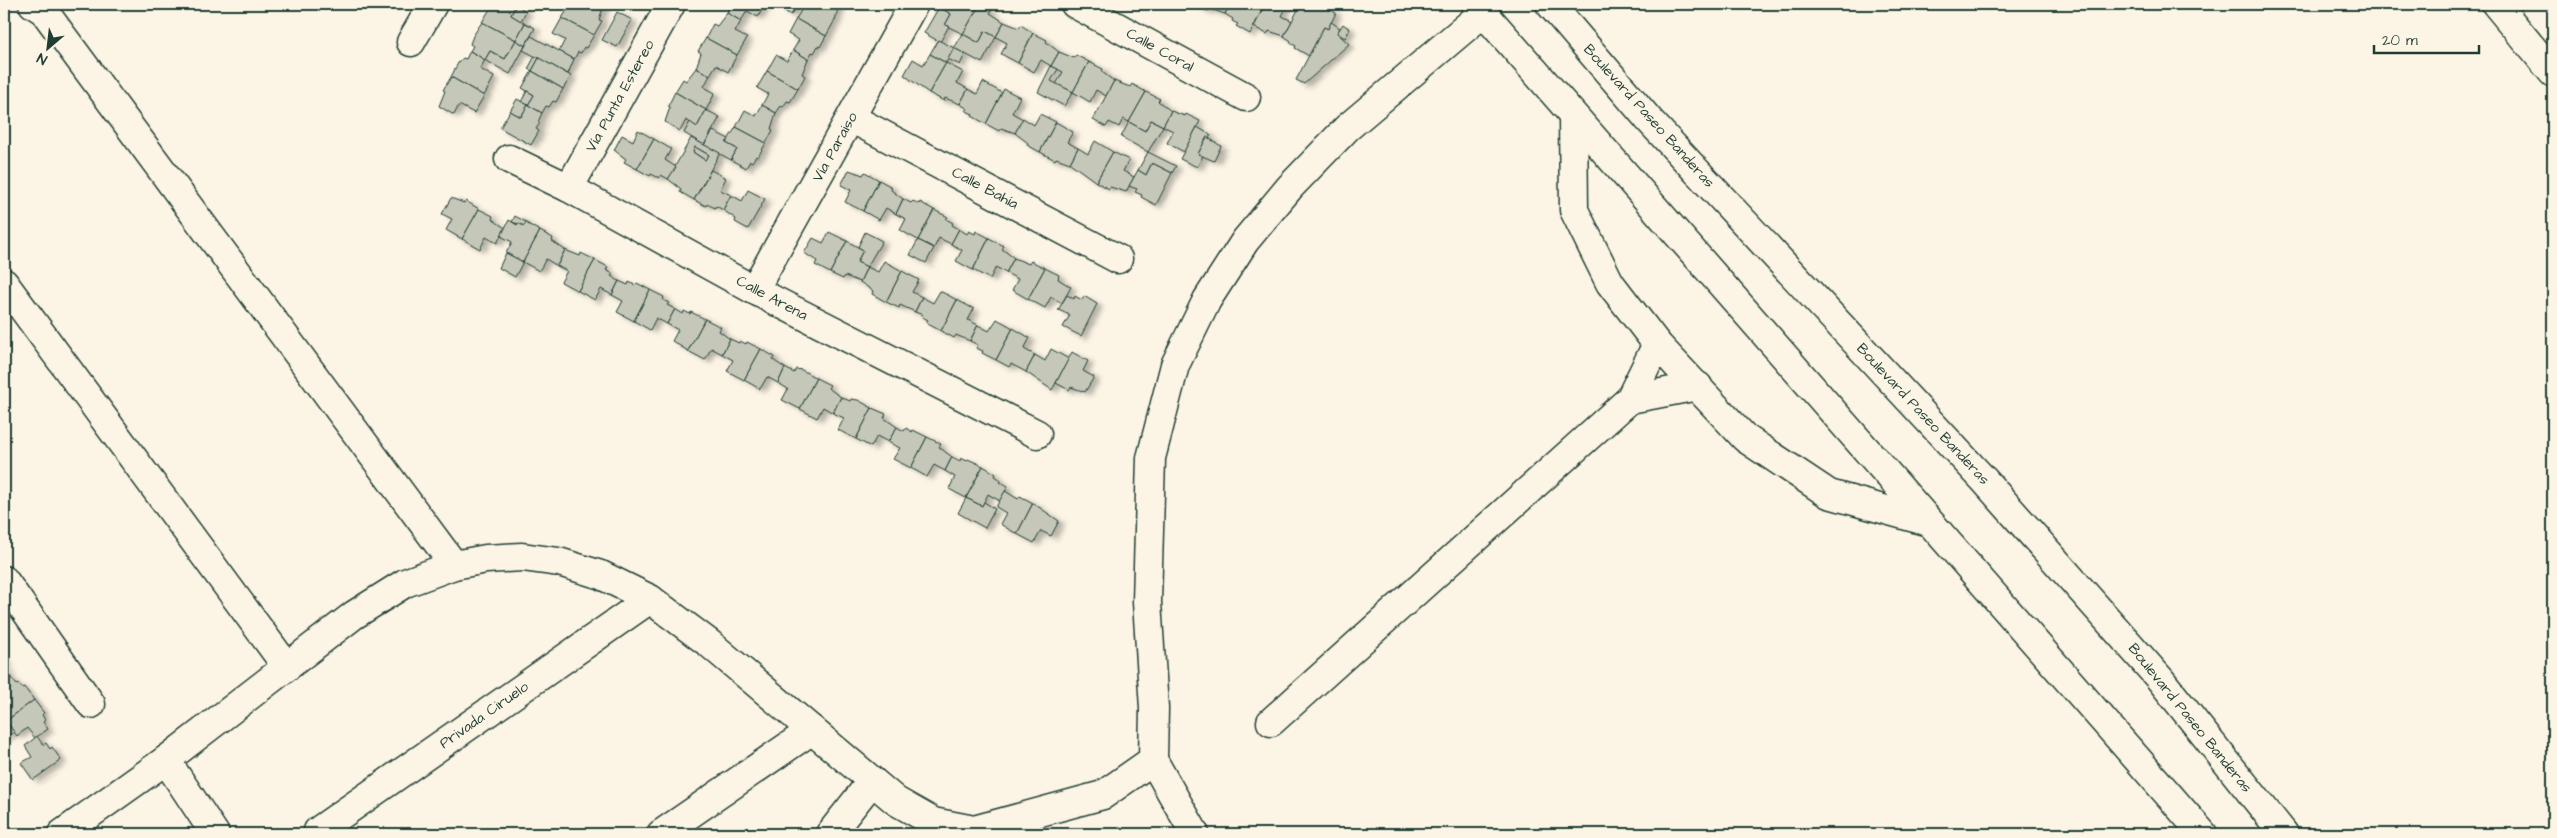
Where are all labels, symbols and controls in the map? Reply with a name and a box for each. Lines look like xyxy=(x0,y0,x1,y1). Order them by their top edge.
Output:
north arrow xyxy=(22,22,72,72)
scale bar xyxy=(2374,22,2480,54)
street label: Calle Coral xyxy=(1122,23,1198,77)
text: 20 m xyxy=(2382,30,2418,51)
street label: Vía Punta Estereo xyxy=(580,36,660,156)
street label: Boulevard Paseo Banderas xyxy=(1579,40,1720,193)
text: N xyxy=(34,48,51,69)
street label: Vía Paraiso xyxy=(807,108,863,186)
street label: Calle Bahía xyxy=(948,162,1022,215)
street label: Calle Arena xyxy=(733,270,812,326)
street label: Boulevard Paseo Banderas xyxy=(1852,338,1995,490)
street label: Boulevard Paseo Banderas xyxy=(2123,639,2257,798)
street label: Privada Ciruelo xyxy=(435,676,533,754)

